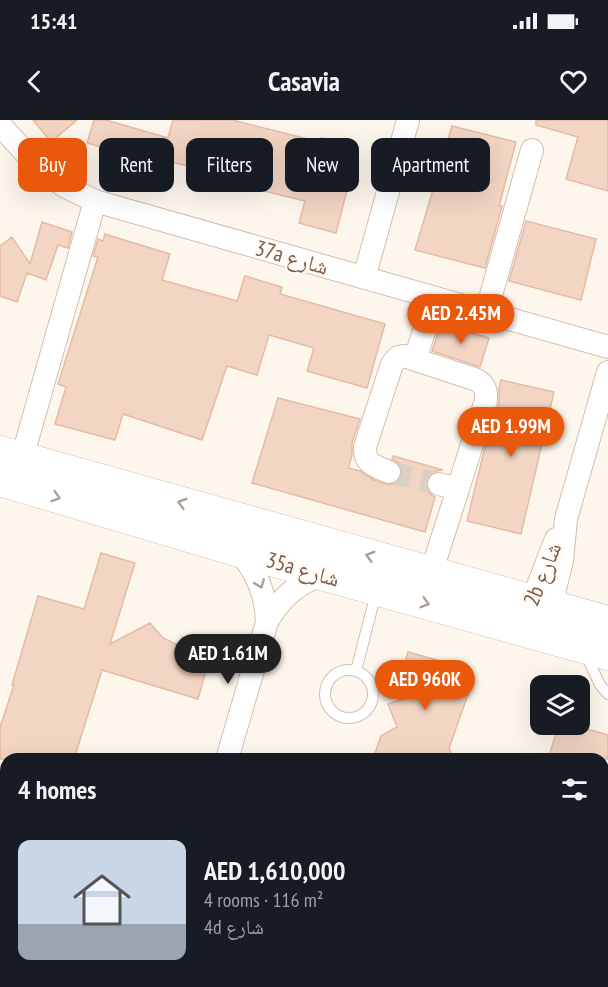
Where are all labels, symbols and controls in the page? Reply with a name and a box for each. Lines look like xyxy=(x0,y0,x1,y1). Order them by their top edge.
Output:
text: 15:41 xyxy=(30,7,78,35)
text: Casavia xyxy=(268,64,340,98)
icon: back xyxy=(18,65,51,98)
icon: heart xyxy=(557,65,590,98)
chip: Buy xyxy=(18,138,87,192)
chip: Rent xyxy=(99,138,174,192)
chip: Filters xyxy=(186,138,273,192)
chip: New xyxy=(285,138,359,192)
chip: Apartment xyxy=(371,138,490,192)
street label: 37a شارع xyxy=(252,233,332,281)
pin: AED 2.45M xyxy=(392,294,530,345)
text: AED 2.45M xyxy=(421,300,501,326)
pin: AED 1.99M xyxy=(442,407,580,458)
text: AED 1.99M xyxy=(471,413,551,439)
one-way arrow xyxy=(50,490,61,502)
one-way arrow xyxy=(177,498,188,510)
street label: 2b شارع xyxy=(517,538,567,610)
street label: 35a شارع xyxy=(263,545,343,593)
one-way arrow xyxy=(365,551,375,563)
one-way arrow xyxy=(252,578,265,589)
one-way arrow xyxy=(419,596,430,608)
pin: AED 1.61M xyxy=(159,634,297,685)
text: AED 1.61M xyxy=(188,640,268,666)
pin: AED 960K xyxy=(363,660,487,711)
text: AED 960K xyxy=(389,666,461,692)
map controls xyxy=(530,675,590,735)
button: layers xyxy=(530,675,590,735)
text: 4 homes xyxy=(18,773,96,806)
icon: filters xyxy=(558,773,591,806)
text: AED 1,610,000 xyxy=(204,854,345,887)
icon: home xyxy=(66,864,138,936)
text: 4 rooms · 116 m² xyxy=(204,887,323,913)
text: 4d شارع xyxy=(204,914,264,940)

